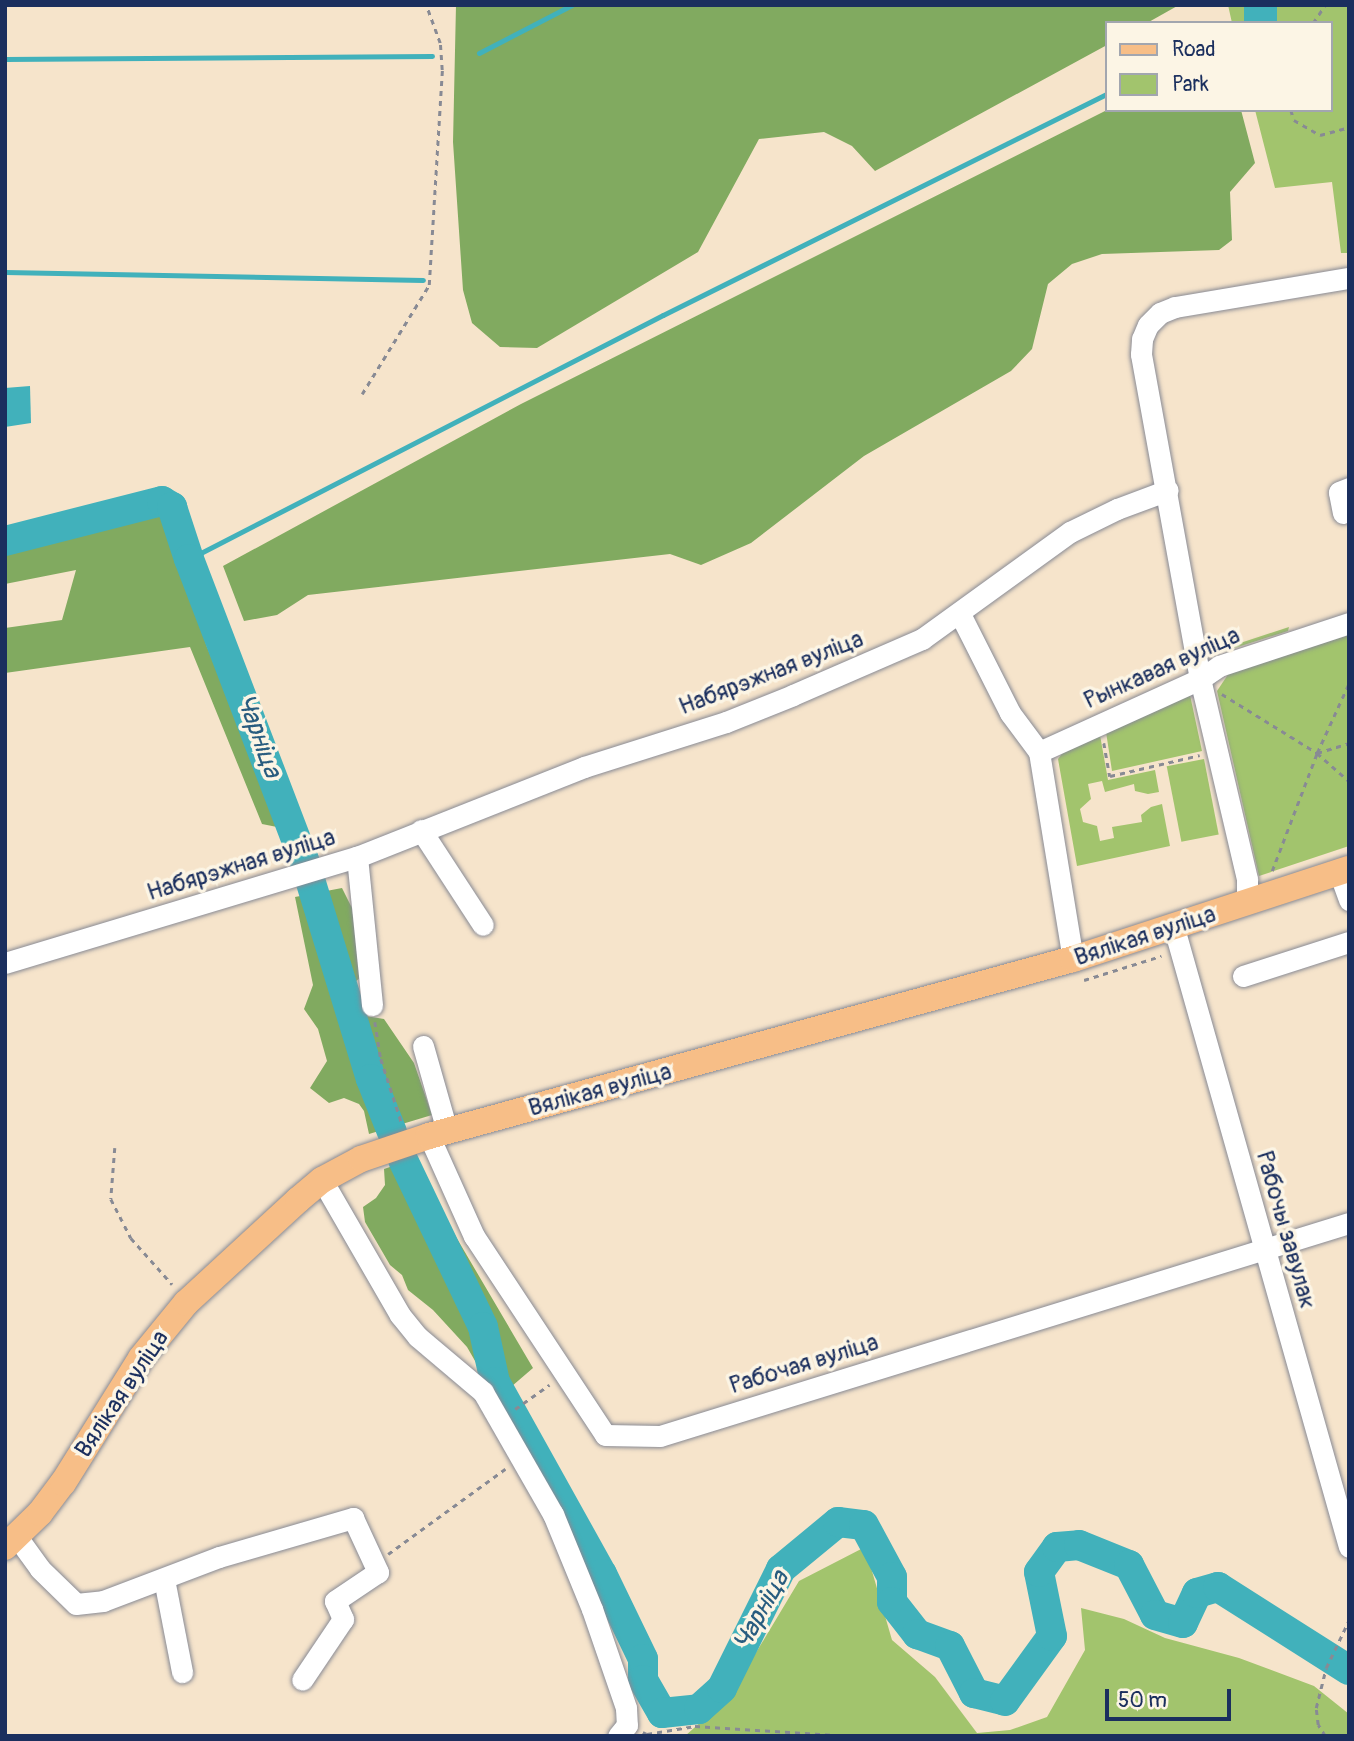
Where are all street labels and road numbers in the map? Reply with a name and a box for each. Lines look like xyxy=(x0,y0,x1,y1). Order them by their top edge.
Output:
street label: Рынкавая вуліца xyxy=(1080,621,1244,715)
street label: Набярэжная вуліца xyxy=(675,625,867,721)
street label: Набярэжная вуліца xyxy=(144,823,338,907)
street label: Вялікая вуліца xyxy=(1071,900,1219,972)
street label: Вялікая вуліца xyxy=(525,1057,675,1123)
street label: Рабочы завулак xyxy=(1250,1148,1322,1312)
street label: Вялікая вуліца xyxy=(69,1325,175,1463)
street label: Рабочая вуліца xyxy=(726,1328,882,1400)

